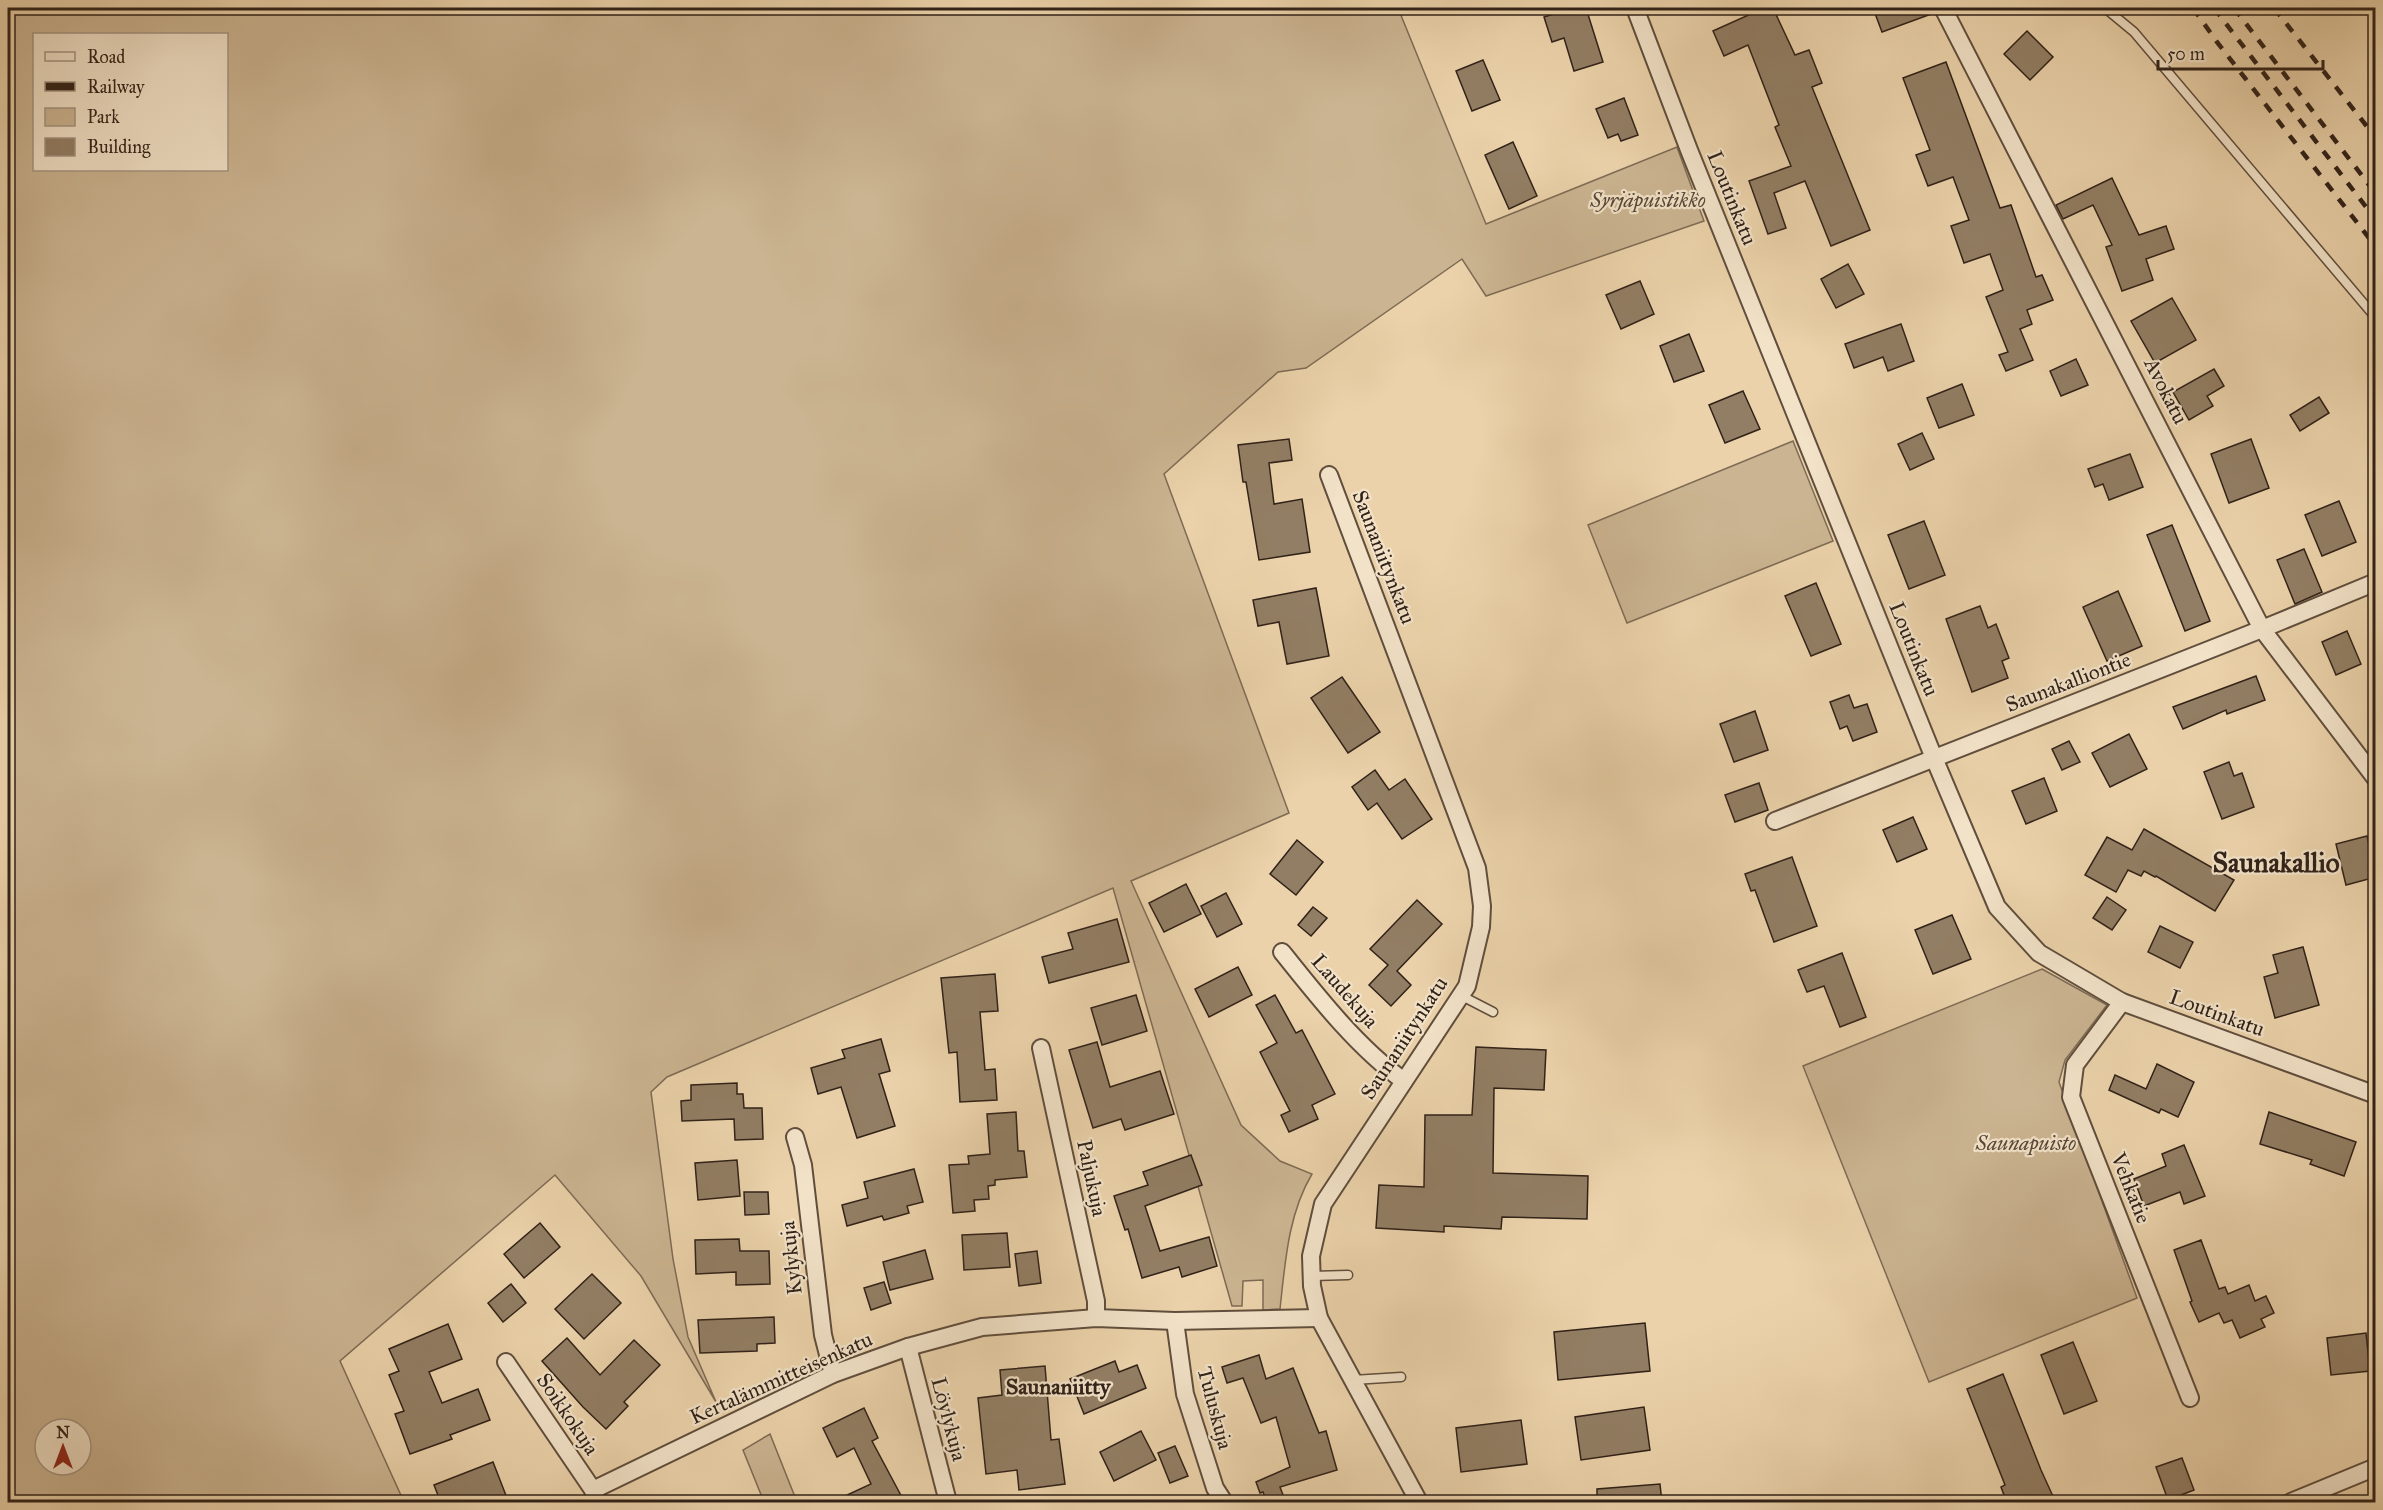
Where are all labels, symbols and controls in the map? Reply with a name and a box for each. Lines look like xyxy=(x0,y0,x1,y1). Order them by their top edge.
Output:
legend xyxy=(33,33,228,171)
scale bar xyxy=(2158,33,2323,71)
text: 50 m xyxy=(2167,43,2205,65)
text: Road xyxy=(87,46,125,68)
text: Railway xyxy=(87,76,145,98)
text: Park xyxy=(87,106,120,128)
text: Building xyxy=(87,136,151,159)
street label: Loutinkatu xyxy=(1701,147,1763,249)
park label: Syrjäpuistikko xyxy=(1589,187,1706,213)
street label: Avokatu xyxy=(2138,353,2194,429)
street label: Saunaniitynkatu xyxy=(1347,486,1421,628)
street label: Loutinkatu xyxy=(1883,598,1945,700)
street label: Saunakalliontie xyxy=(2002,646,2134,718)
district label: Saunakallio xyxy=(2213,846,2340,879)
street label: Laudekuja xyxy=(1306,949,1384,1033)
street label: Saunaniitynkatu xyxy=(1355,972,1453,1104)
street label: Loutinkatu xyxy=(2166,984,2268,1042)
park label: Saunapuisto xyxy=(1975,1130,2076,1156)
street label: Paljukuja xyxy=(1071,1137,1113,1219)
street label: Vehkatie xyxy=(2105,1148,2157,1227)
street label: Kylykuja xyxy=(774,1220,808,1296)
street label: Kertalämmitteisenkatu xyxy=(685,1326,877,1430)
street label: Tuluskuja xyxy=(1192,1364,1239,1452)
street label: Soikkokuja xyxy=(531,1368,605,1460)
district label: Saunaniitty xyxy=(1006,1373,1112,1400)
street label: Löylykuja xyxy=(925,1374,973,1464)
north arrow xyxy=(33,1417,93,1477)
text: N xyxy=(56,1423,70,1442)

